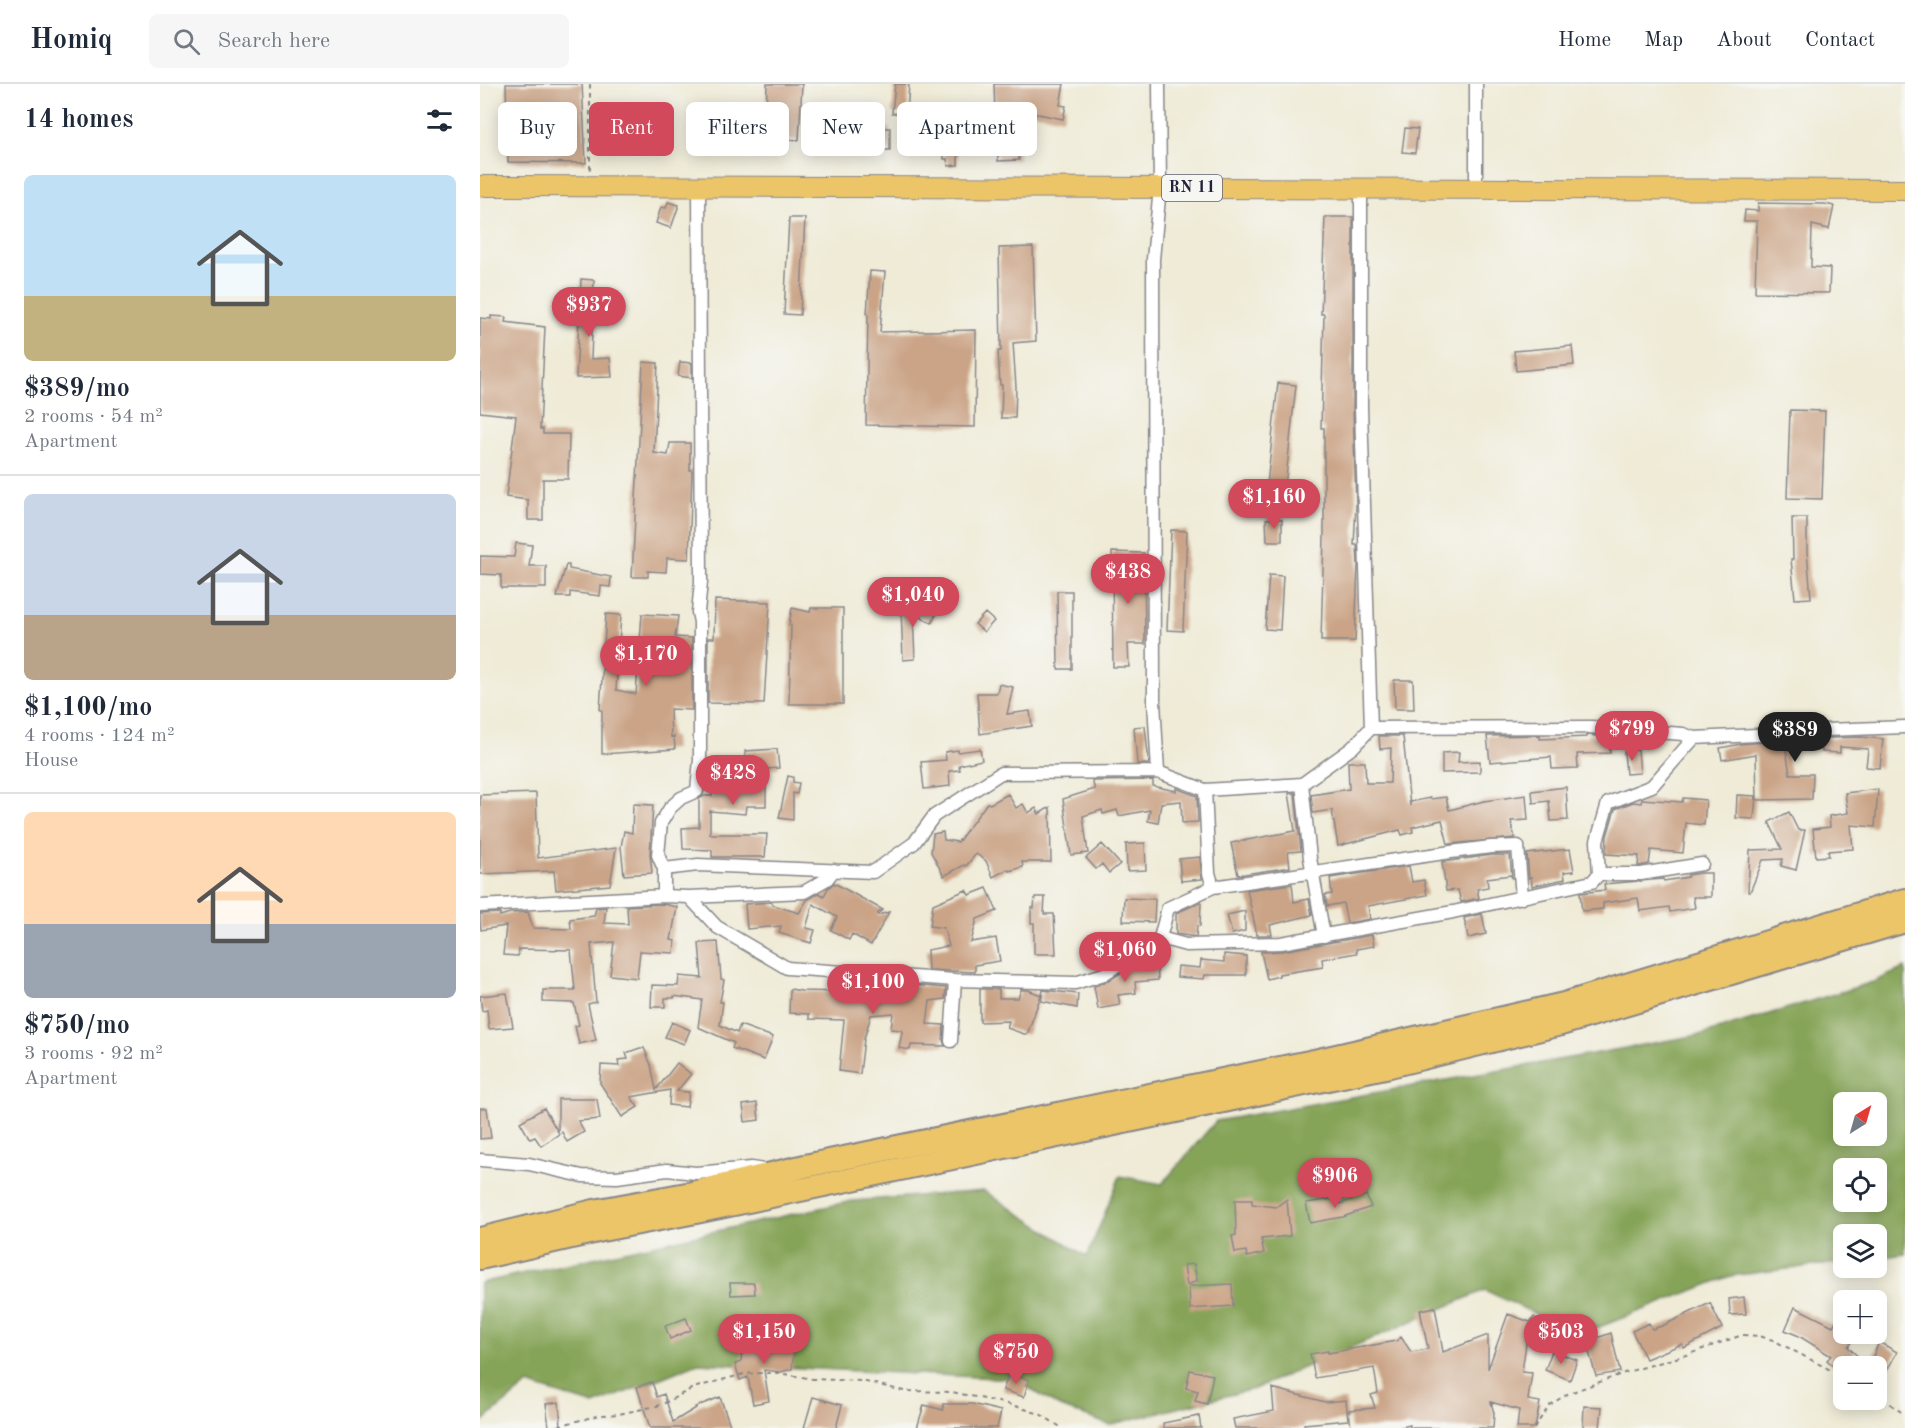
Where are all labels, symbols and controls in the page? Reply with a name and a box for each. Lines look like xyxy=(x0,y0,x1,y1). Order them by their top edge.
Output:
search box xyxy=(149,14,569,68)
icon: search xyxy=(170,25,203,58)
text: Homiq xyxy=(30,27,113,55)
text: Search here xyxy=(218,30,330,52)
text: Home xyxy=(1558,30,1611,51)
text: Map xyxy=(1644,30,1683,51)
text: About xyxy=(1716,30,1772,51)
text: Contact xyxy=(1805,30,1875,51)
chip: Buy xyxy=(498,102,577,156)
chip: Rent xyxy=(589,102,674,156)
chip: Filters xyxy=(686,102,789,156)
chip: New xyxy=(801,102,885,156)
chip: Apartment xyxy=(897,102,1037,156)
icon: filters xyxy=(423,104,456,137)
text: 14 homes xyxy=(24,107,133,133)
road number: RN 11 xyxy=(1162,175,1222,201)
icon: home xyxy=(186,214,294,322)
pin: $937 xyxy=(553,287,625,338)
text: $937 xyxy=(566,296,612,316)
text: $389/mo xyxy=(24,376,130,402)
text: 2 rooms · 54 m² xyxy=(24,407,163,427)
text: Apartment xyxy=(24,432,118,452)
pin: $1,160 xyxy=(1225,479,1323,530)
text: $1,160 xyxy=(1242,488,1306,508)
icon: home xyxy=(186,533,294,641)
pin: $438 xyxy=(1092,554,1164,605)
text: $438 xyxy=(1105,563,1151,583)
pin: $1,040 xyxy=(864,577,962,628)
text: $1,040 xyxy=(881,586,945,606)
pin: $1,170 xyxy=(597,636,695,687)
text: $1,170 xyxy=(614,645,678,665)
text: $1,100/mo xyxy=(24,695,152,721)
pin: $799 xyxy=(1596,711,1668,762)
pin: $389 xyxy=(1759,712,1831,763)
text: $799 xyxy=(1609,720,1655,740)
text: $389 xyxy=(1772,721,1818,741)
text: 4 rooms · 124 m² xyxy=(24,726,174,746)
text: House xyxy=(24,751,78,771)
pin: $428 xyxy=(697,755,769,806)
text: $428 xyxy=(710,764,756,784)
icon: home xyxy=(186,851,294,959)
pin: $1,060 xyxy=(1076,932,1174,983)
text: $1,060 xyxy=(1093,941,1157,961)
pin: $1,100 xyxy=(824,964,922,1015)
text: $1,100 xyxy=(841,973,905,993)
text: $750/mo xyxy=(24,1013,130,1039)
text: 3 rooms · 92 m² xyxy=(24,1044,163,1064)
text: Apartment xyxy=(24,1069,118,1089)
north arrow xyxy=(1833,1092,1887,1146)
map controls xyxy=(1833,1092,1887,1410)
pin: $906 xyxy=(1299,1158,1371,1209)
button: locate xyxy=(1833,1158,1887,1212)
text: $906 xyxy=(1312,1167,1358,1187)
button: layers xyxy=(1833,1224,1887,1278)
button: + xyxy=(1833,1290,1887,1344)
pin: $1,150 xyxy=(715,1314,813,1365)
pin: $503 xyxy=(1525,1314,1597,1365)
text: $1,150 xyxy=(732,1323,796,1343)
text: $503 xyxy=(1538,1323,1584,1343)
pin: $750 xyxy=(980,1334,1052,1385)
text: $750 xyxy=(993,1343,1039,1363)
button: − xyxy=(1833,1356,1887,1410)

